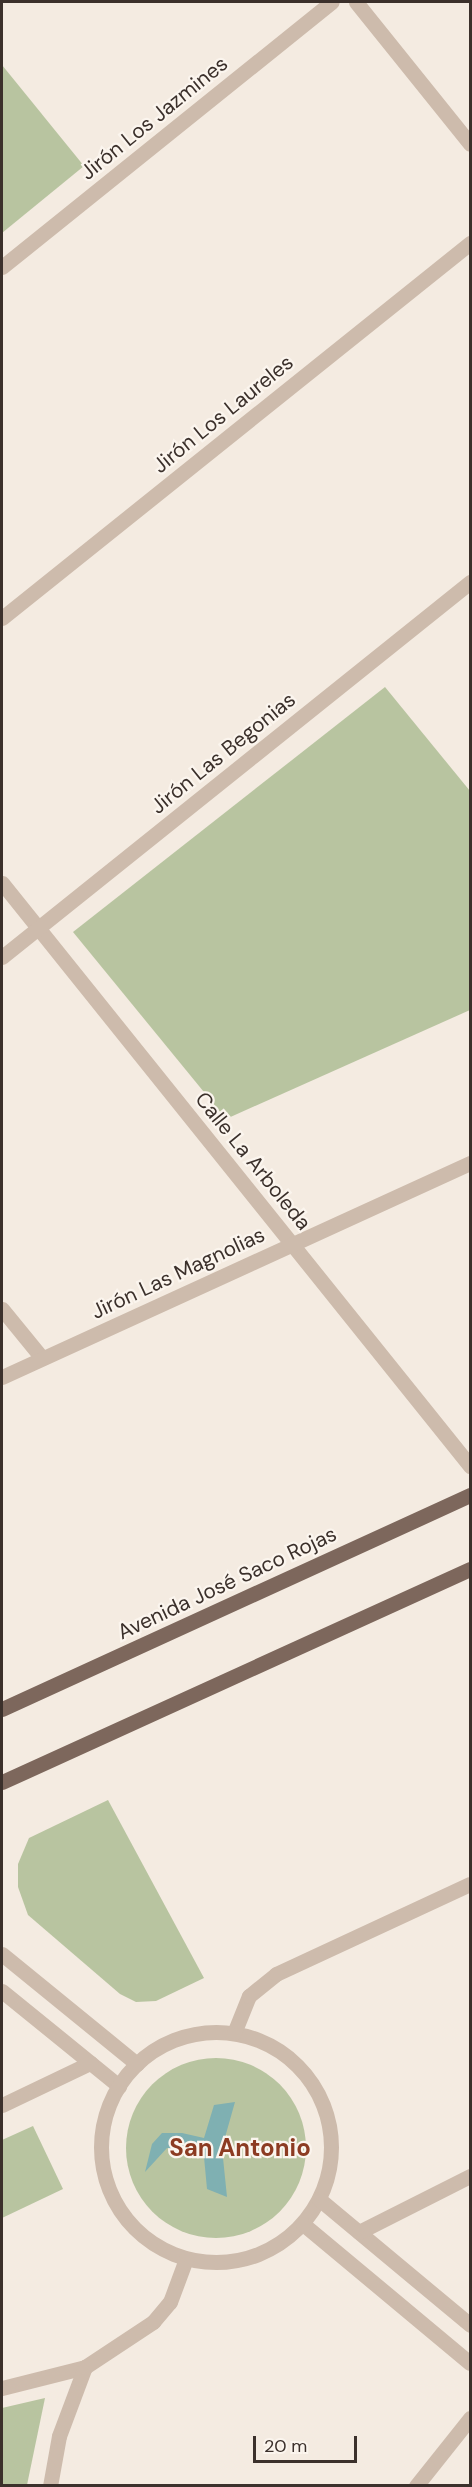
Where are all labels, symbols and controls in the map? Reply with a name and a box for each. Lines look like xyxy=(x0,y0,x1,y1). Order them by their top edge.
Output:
street label: Jirón Los Jazmines xyxy=(75,51,233,185)
street label: Jirón Los Laureles xyxy=(148,350,298,478)
street label: Jirón Las Begonias xyxy=(146,687,300,819)
street label: Calle La Arboleda xyxy=(190,1087,316,1235)
street label: Jirón Las Magnolias xyxy=(87,1222,269,1324)
street label: Avenida José Saco Rojas xyxy=(114,1521,340,1645)
district label: San Antonio xyxy=(169,2134,311,2162)
scale bar xyxy=(256,2424,360,2462)
text: 20 m xyxy=(264,2434,307,2458)

